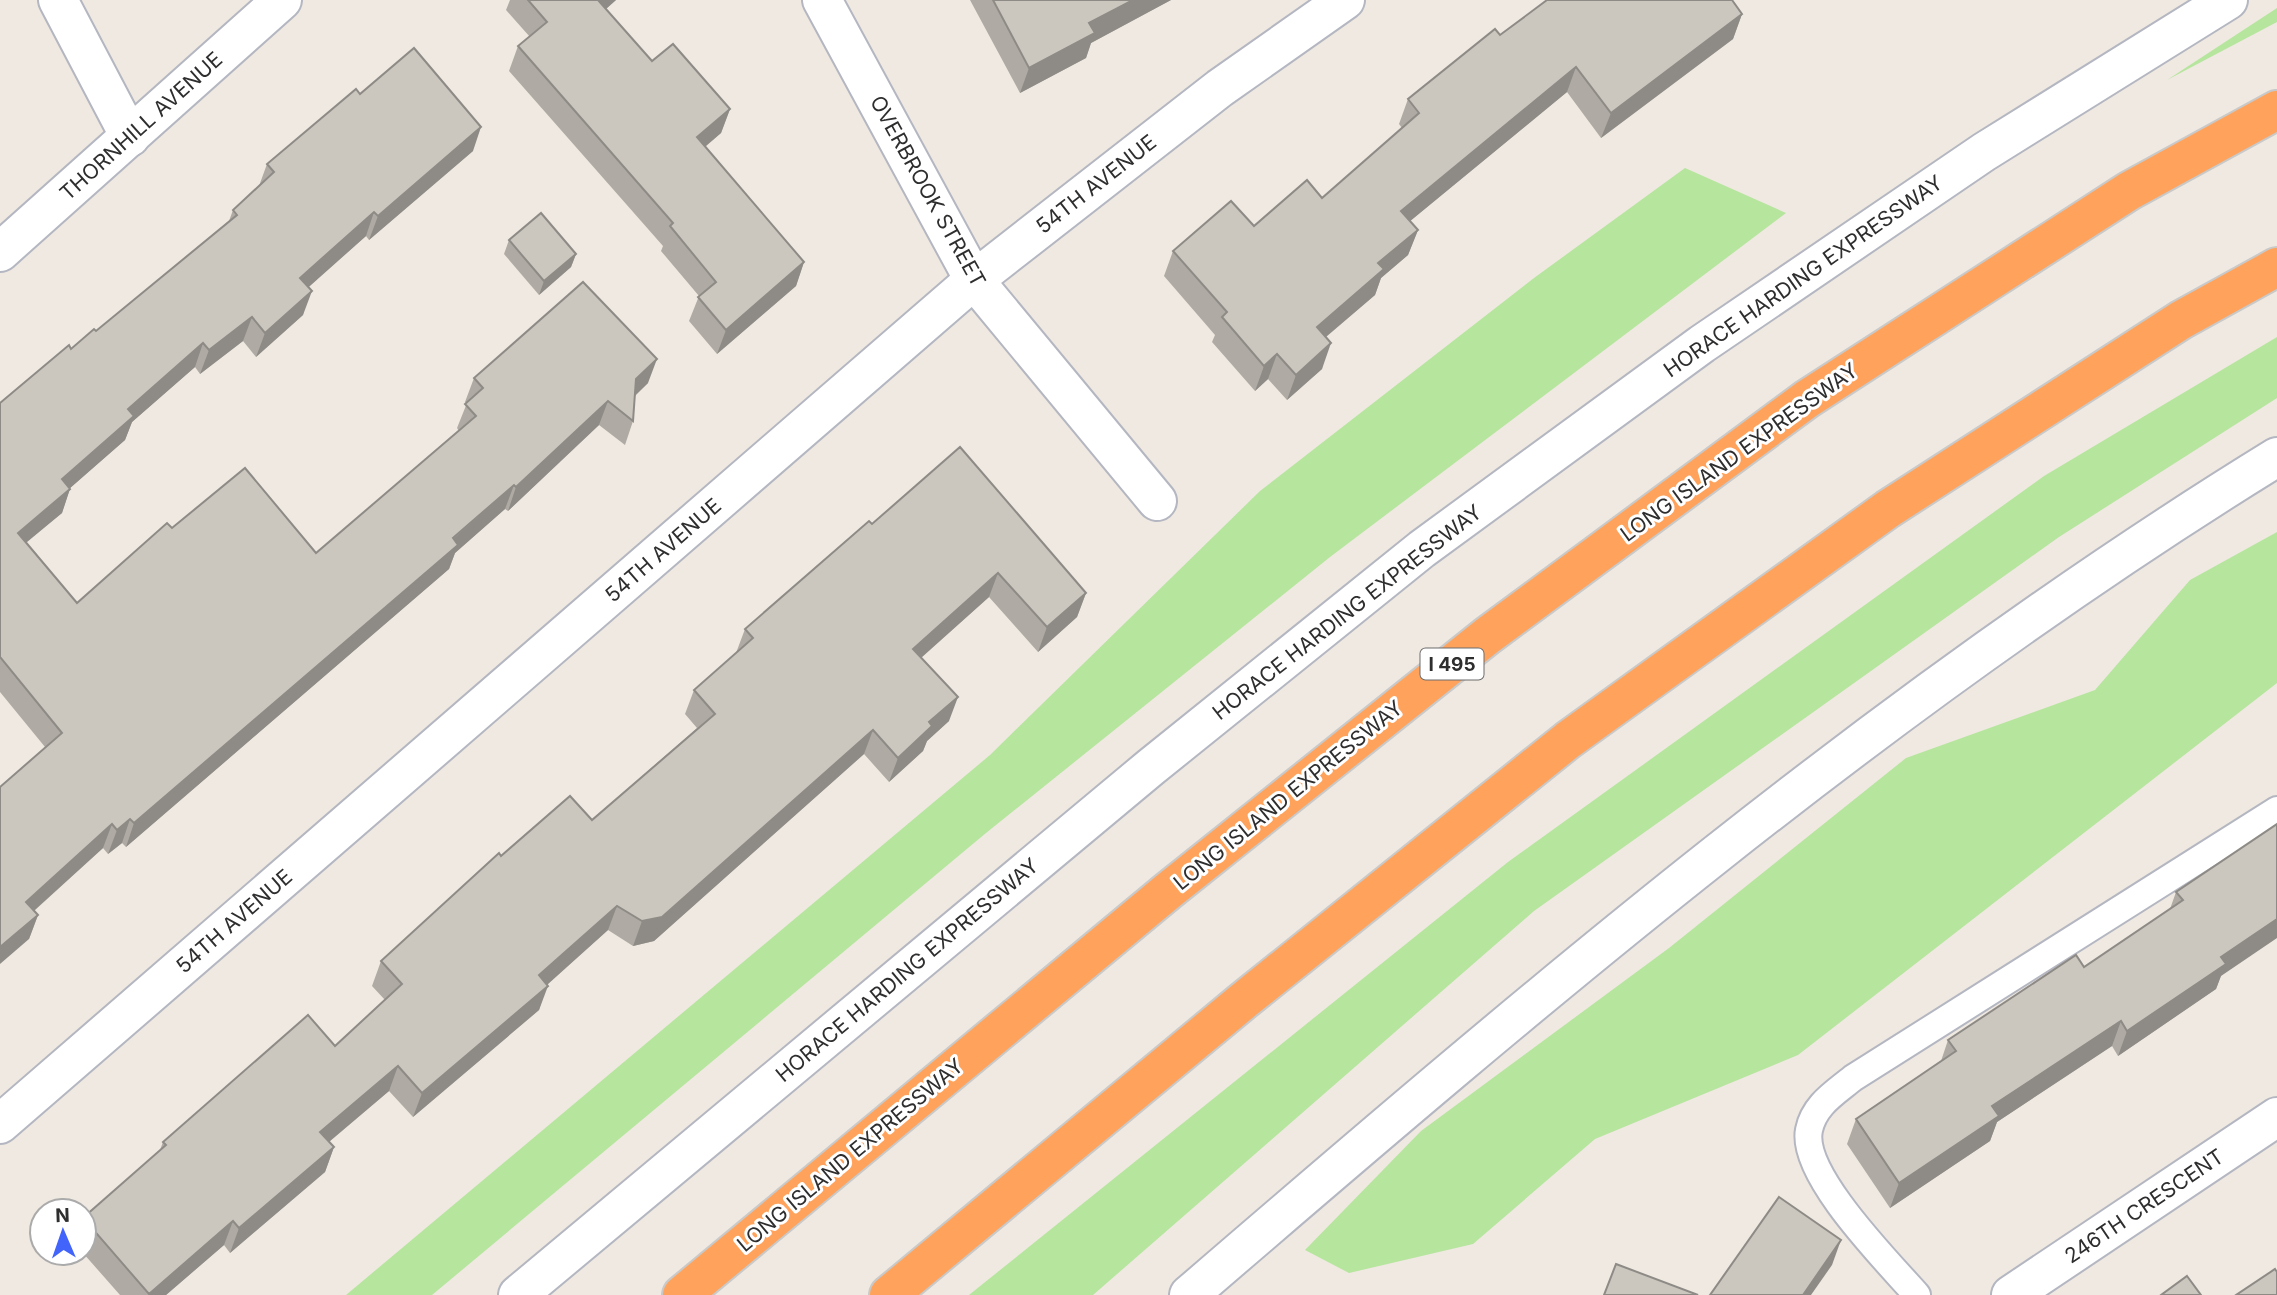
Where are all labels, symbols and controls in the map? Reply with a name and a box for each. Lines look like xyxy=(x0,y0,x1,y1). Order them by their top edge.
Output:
street label: THORNHILL AVENUE xyxy=(55,47,227,205)
street label: OVERBROOK STREET xyxy=(865,91,991,291)
street label: 54TH AVENUE xyxy=(1031,129,1161,239)
street label: HORACE HARDING EXPRESSWAY xyxy=(1659,170,1947,382)
street label: LONG ISLAND EXPRESSWAY xyxy=(1615,357,1863,547)
street label: 54TH AVENUE xyxy=(600,493,726,607)
street label: HORACE HARDING EXPRESSWAY xyxy=(1207,499,1487,725)
road number: I 495 xyxy=(1420,649,1484,680)
street label: LONG ISLAND EXPRESSWAY xyxy=(1169,695,1407,895)
street label: HORACE HARDING EXPRESSWAY xyxy=(771,853,1043,1087)
street label: 54TH AVENUE xyxy=(171,864,297,978)
street label: LONG ISLAND EXPRESSWAY xyxy=(732,1053,968,1257)
street label: 246TH CRESCENT xyxy=(2060,1144,2228,1268)
north arrow xyxy=(28,1197,98,1267)
text: N xyxy=(55,1204,70,1227)

